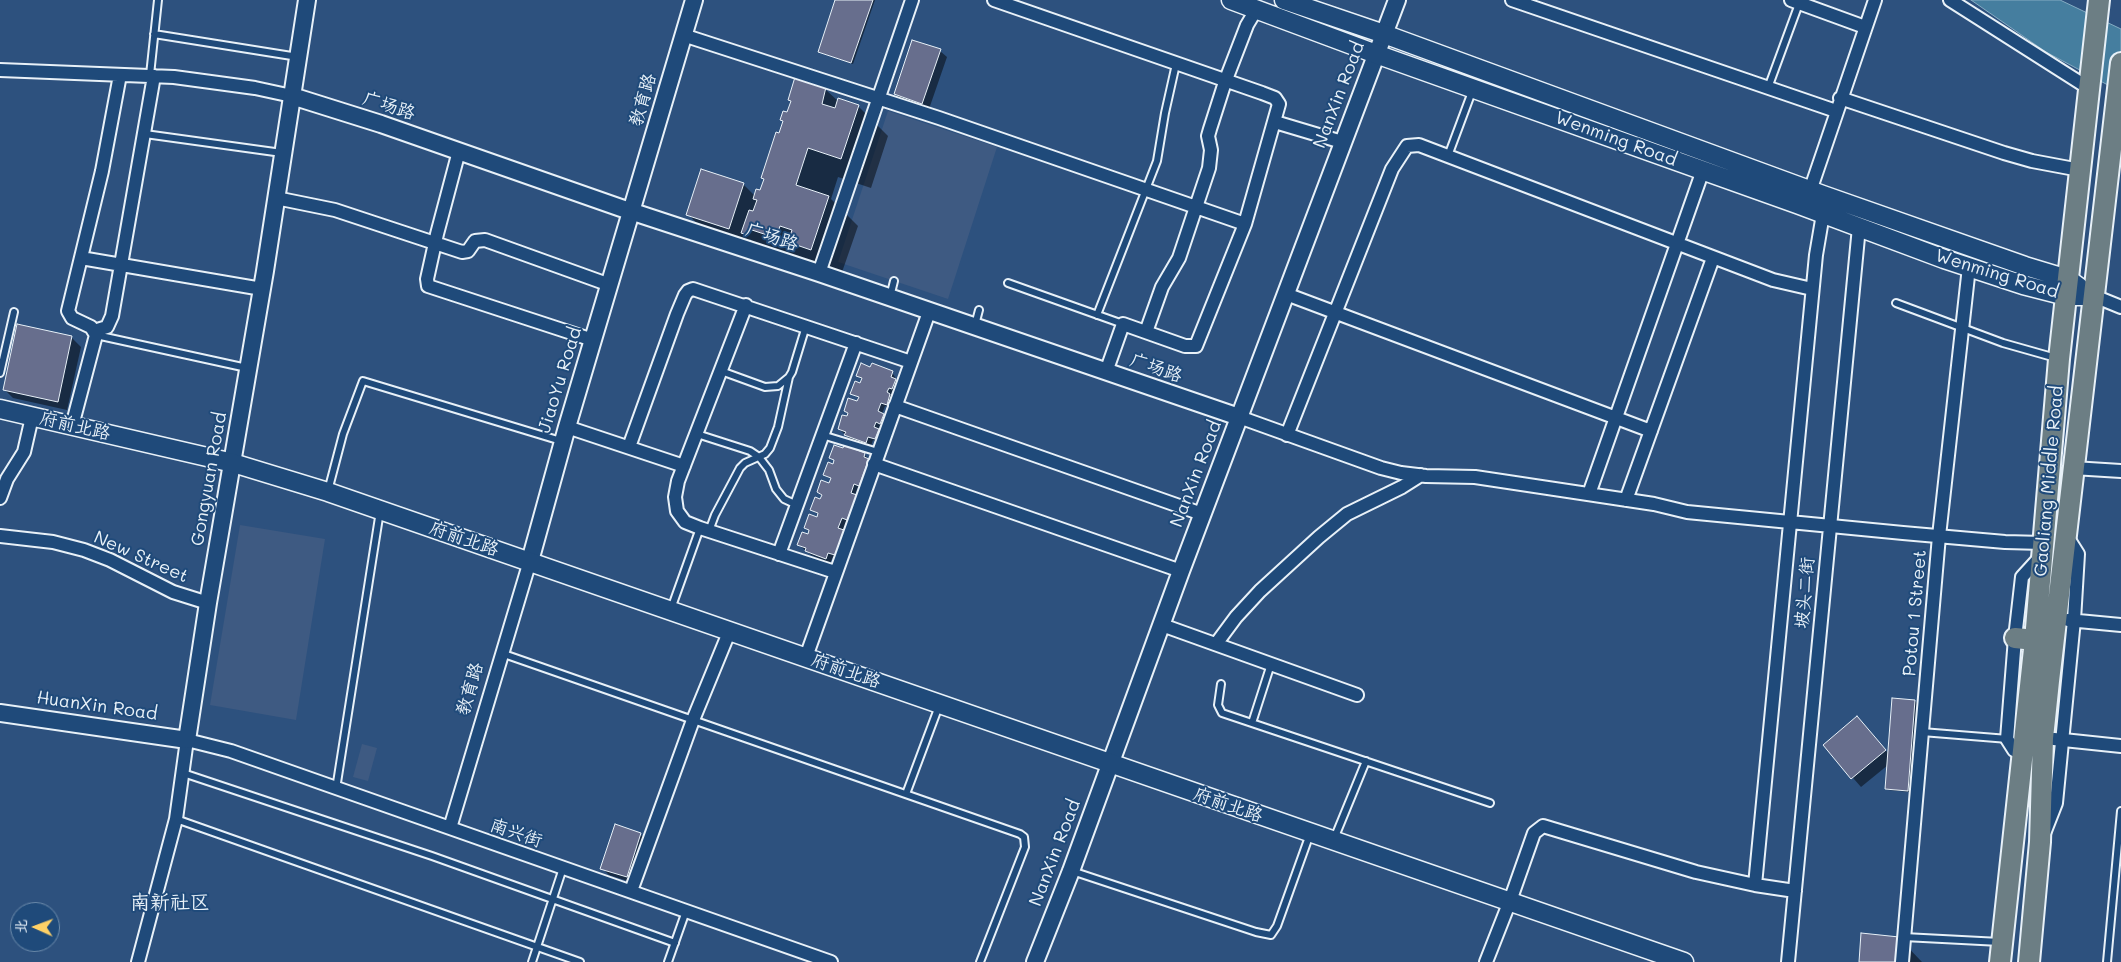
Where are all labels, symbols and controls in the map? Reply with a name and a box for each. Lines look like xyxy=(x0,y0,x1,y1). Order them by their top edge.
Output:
street label: NanXin Road xyxy=(1309,39,1369,151)
street label: 教育路 xyxy=(625,71,661,129)
street label: 广场路 xyxy=(360,87,418,125)
street label: Wenming Road xyxy=(1552,107,1680,171)
street label: 广场路 xyxy=(743,218,801,256)
street label: Wenming Road xyxy=(1933,245,2061,303)
street label: JiaoYu Road xyxy=(534,324,586,436)
street label: 广场路 xyxy=(1127,349,1185,387)
street label: Gaoliang Middle Road xyxy=(2030,385,2068,577)
street label: 府前北路 xyxy=(37,407,113,445)
street label: Gongyuan Road xyxy=(187,410,231,548)
street label: NanXin Road xyxy=(1166,418,1226,530)
street label: 府前北路 xyxy=(426,517,502,561)
street label: New Street xyxy=(90,527,192,587)
street label: Potou 1 Street xyxy=(1899,549,1931,677)
street label: 坡头二街 xyxy=(1791,556,1819,630)
street label: 府前北路 xyxy=(808,649,884,693)
street label: 教育路 xyxy=(452,660,488,718)
street label: HuanXin Road xyxy=(35,687,159,725)
street label: 府前北路 xyxy=(1190,783,1266,827)
street label: NanXin Road xyxy=(1025,797,1085,909)
street label: 南兴街 xyxy=(487,814,545,852)
district label: 南新社区 xyxy=(130,891,210,915)
north arrow xyxy=(10,902,60,952)
text: 北 xyxy=(11,919,30,934)

